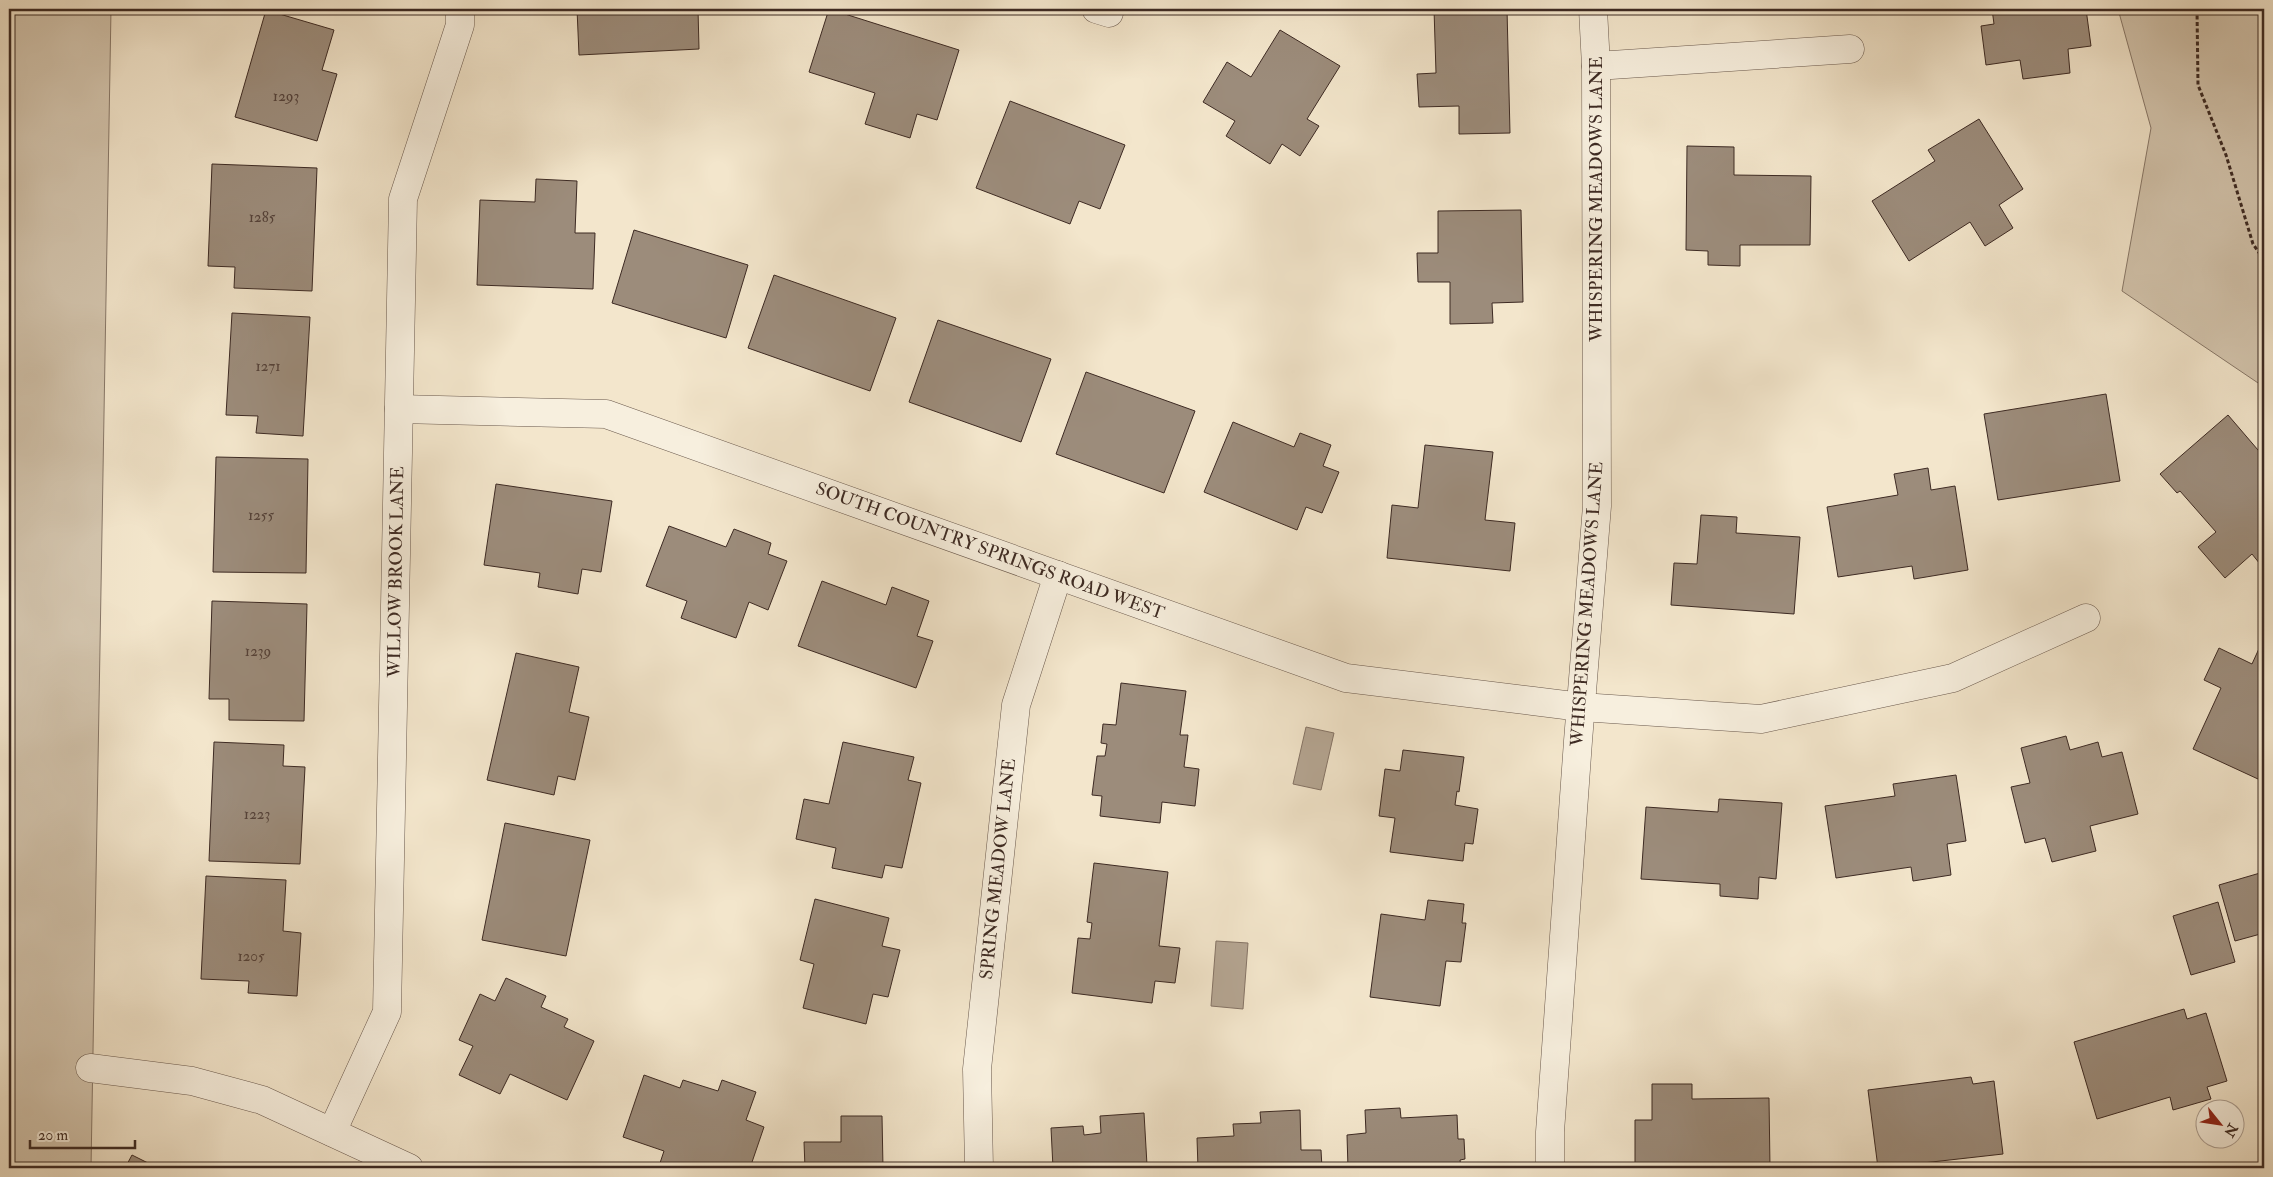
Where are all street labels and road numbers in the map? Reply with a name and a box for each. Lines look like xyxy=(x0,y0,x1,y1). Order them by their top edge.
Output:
street label: WHISPERING MEADOWS LANE xyxy=(1585,56,1608,343)
street label: WHISPERING MEADOWS LANE xyxy=(1566,461,1608,748)
street label: WILLOW BROOK LANE xyxy=(383,466,409,679)
street label: SOUTH COUNTRY SPRINGS ROAD WEST xyxy=(812,477,1168,625)
street label: SPRING MEADOW LANE xyxy=(975,757,1021,981)

